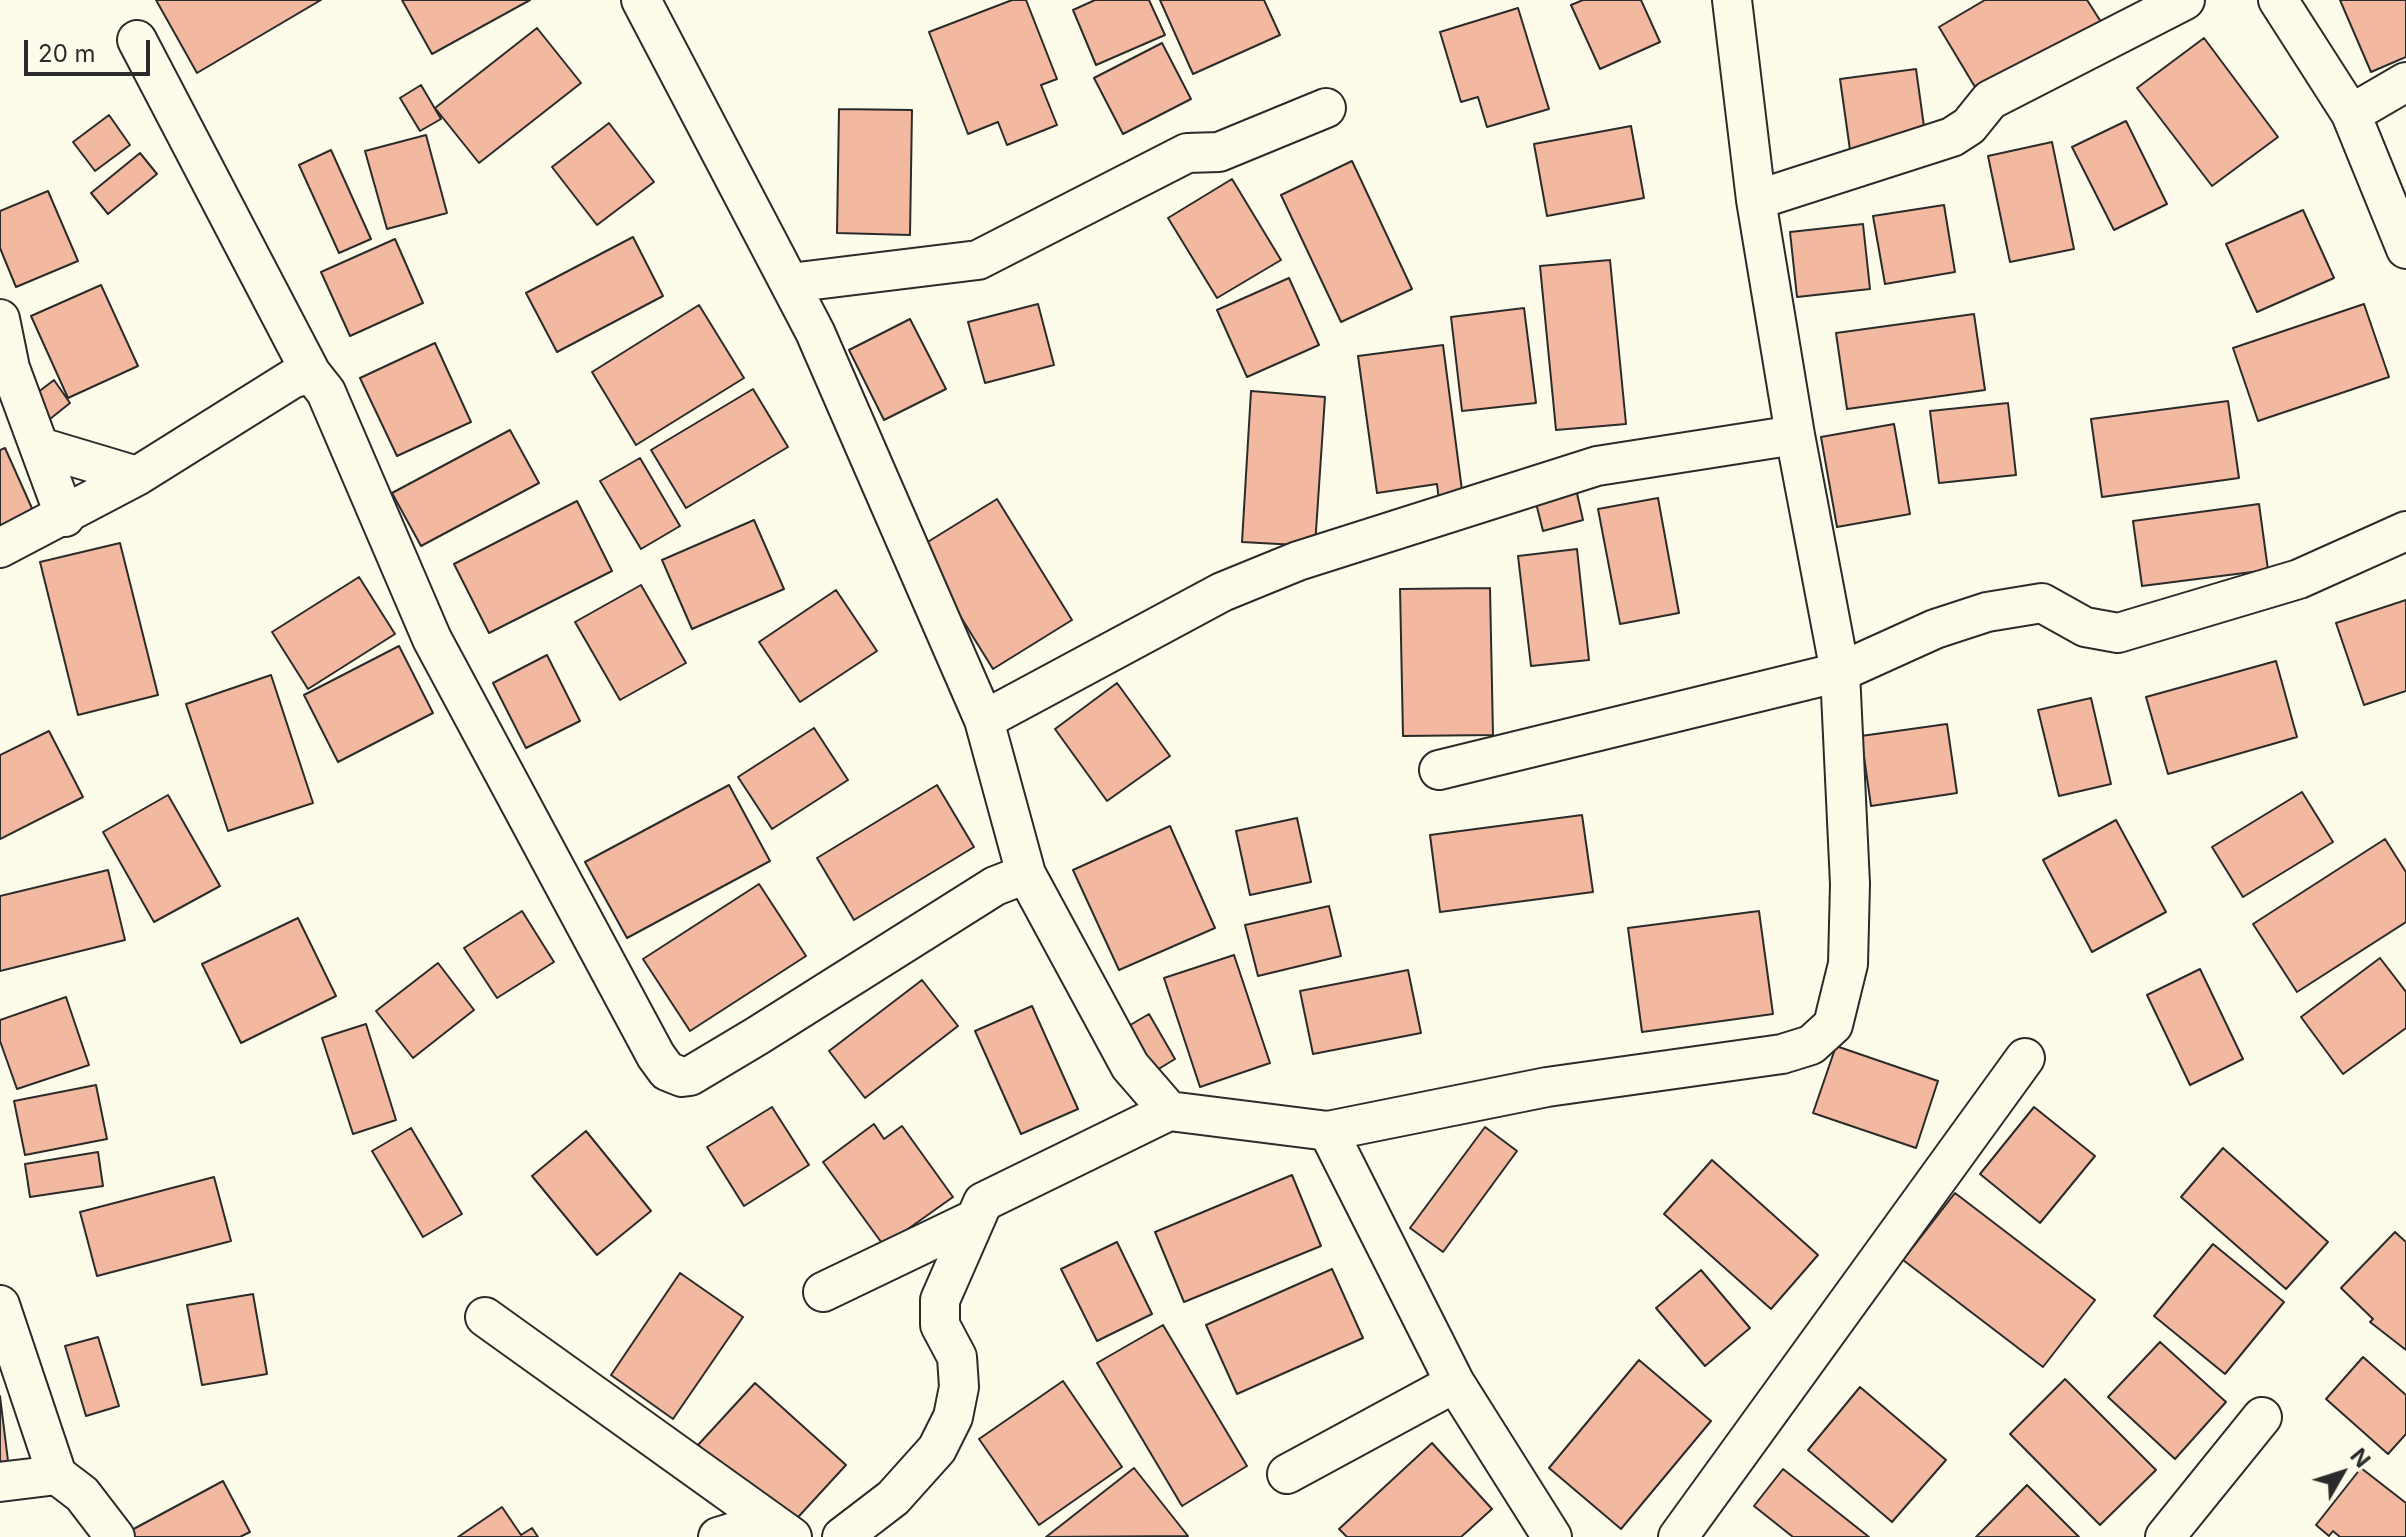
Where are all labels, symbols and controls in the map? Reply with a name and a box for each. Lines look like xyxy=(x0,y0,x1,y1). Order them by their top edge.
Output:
scale bar xyxy=(28,24,154,74)
text: 20 m xyxy=(38,39,96,68)
north arrow xyxy=(2302,1433,2382,1513)
text: N xyxy=(2345,1443,2376,1473)

